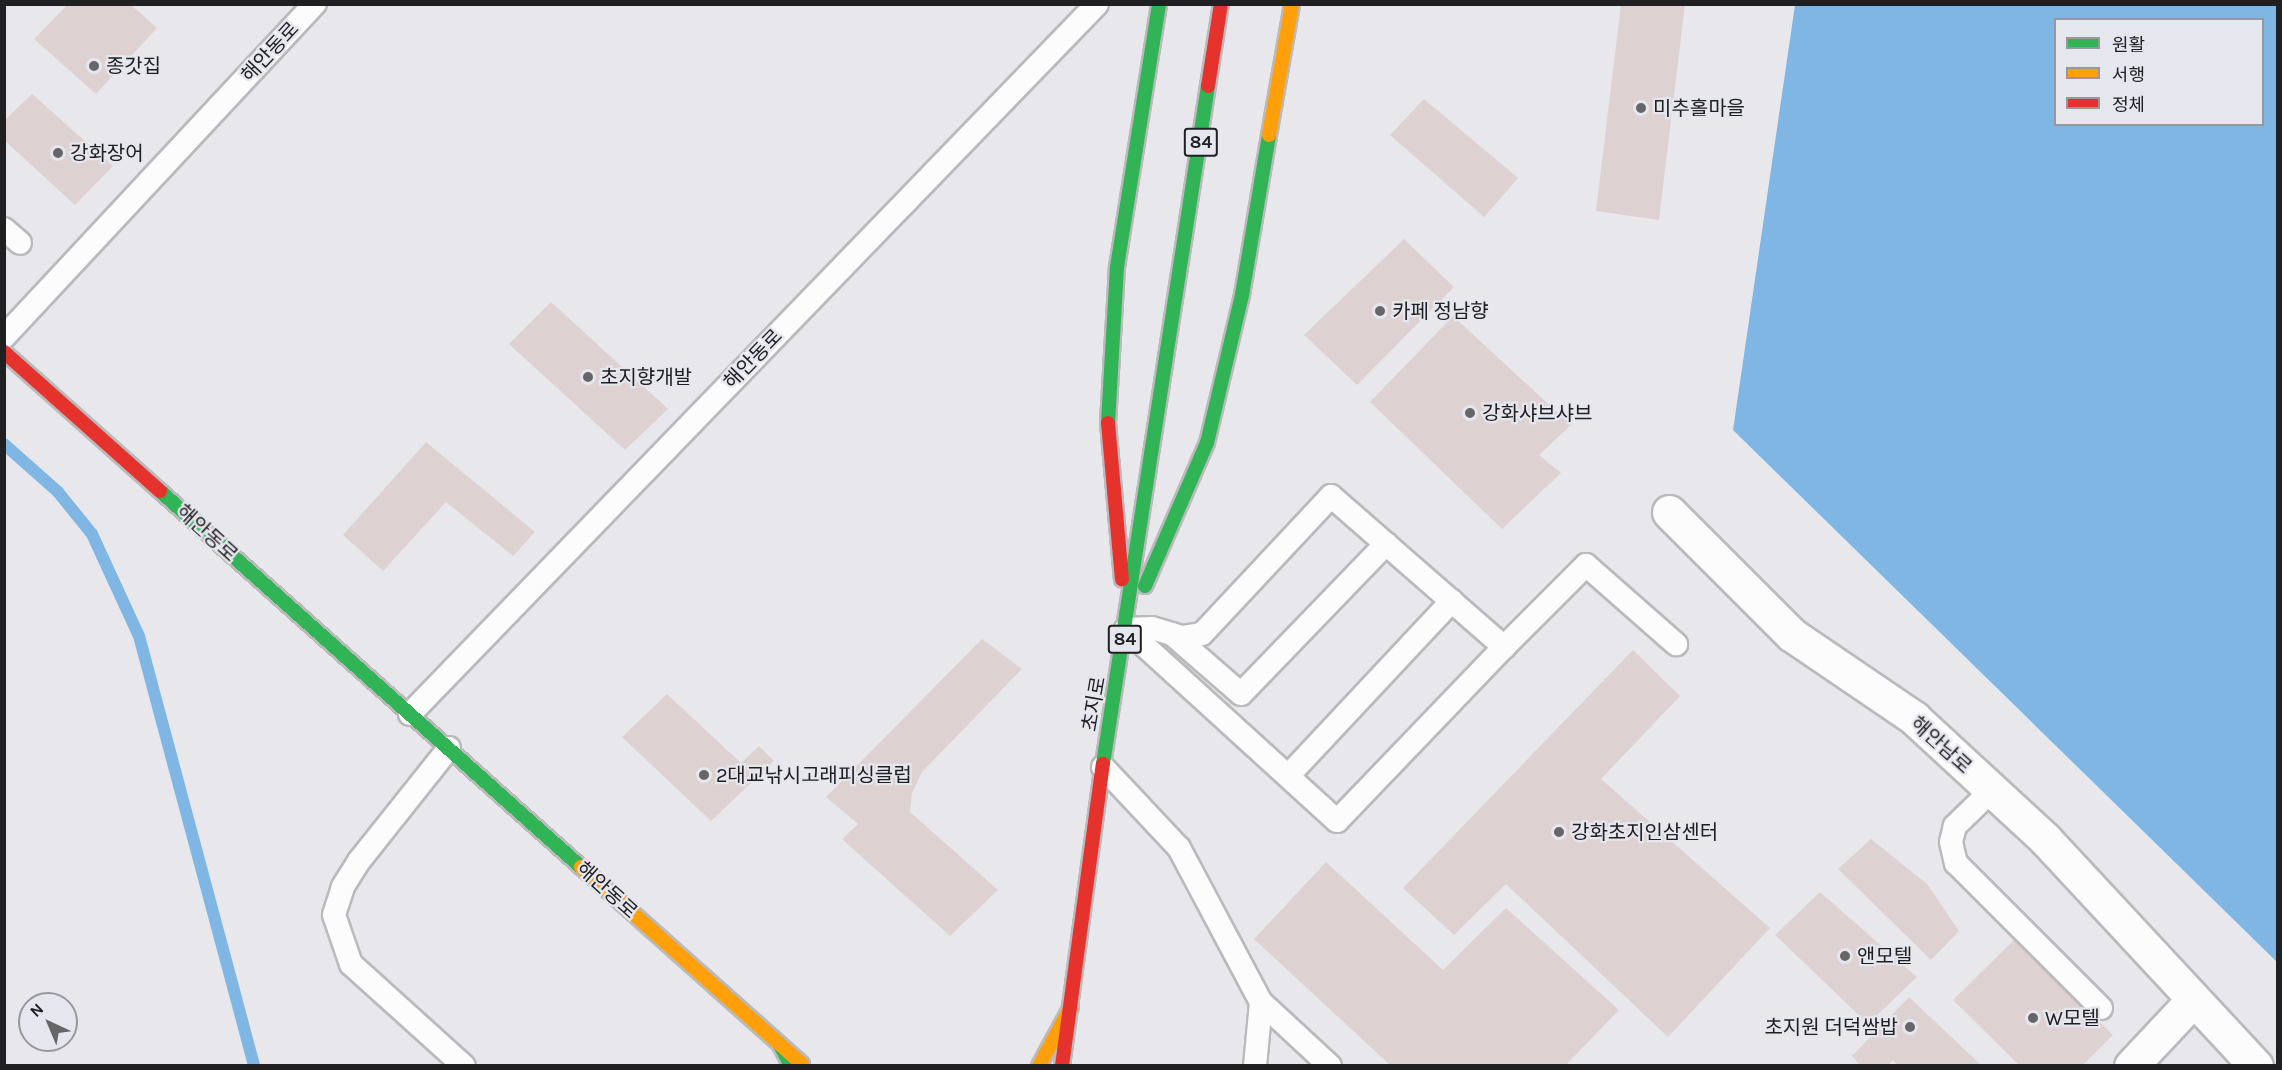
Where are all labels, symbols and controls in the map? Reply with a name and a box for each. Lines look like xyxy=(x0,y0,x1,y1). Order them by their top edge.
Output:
street label: 해안동로 xyxy=(236,17,304,87)
legend xyxy=(2054,18,2264,126)
text: 원활 xyxy=(2112,34,2145,56)
place label: 종갓집 xyxy=(106,54,161,78)
marker: 종갓집 xyxy=(87,59,101,73)
text: 서행 xyxy=(2112,64,2145,86)
text: 정체 xyxy=(2112,94,2145,116)
place label: 미추홀마을 xyxy=(1653,96,1745,120)
marker: 미추홀마을 xyxy=(1634,101,1648,115)
road number: 84 xyxy=(1183,127,1219,157)
place label: 강화장어 xyxy=(70,141,144,165)
marker: 강화장어 xyxy=(51,146,65,160)
place label: 카페 정남향 xyxy=(1392,299,1489,323)
marker: 카페 정남향 xyxy=(1373,304,1387,318)
street label: 해안동로 xyxy=(719,324,787,394)
place label: 초지향개발 xyxy=(600,365,692,389)
marker: 초지향개발 xyxy=(581,370,595,384)
place label: 강화샤브샤브 xyxy=(1482,401,1592,425)
marker: 강화샤브샤브 xyxy=(1463,406,1477,420)
street label: 해안동로 xyxy=(172,499,242,567)
road number: 84 xyxy=(1107,624,1143,654)
street label: 초지로 xyxy=(1077,675,1111,733)
street label: 해안남로 xyxy=(1906,711,1976,779)
place label: 2대교낚시고래피싱클럽 xyxy=(716,763,912,787)
marker: 2대교낚시고래피싱클럽 xyxy=(697,768,711,782)
place label: 강화초지인삼센터 xyxy=(1571,820,1718,844)
marker: 강화초지인삼센터 xyxy=(1552,825,1566,839)
street label: 해안동로 xyxy=(572,856,642,924)
place label: 앤모텔 xyxy=(1857,944,1912,968)
marker: 앤모텔 xyxy=(1838,949,1852,963)
north arrow xyxy=(18,992,78,1052)
text: N xyxy=(26,999,47,1021)
place label: W모텔 xyxy=(2045,1006,2100,1030)
marker: W모텔 xyxy=(2026,1011,2040,1025)
place label: 초지원 더덕쌈밥 xyxy=(1764,1015,1898,1039)
marker: 초지원 더덕쌈밥 xyxy=(1903,1020,1917,1034)

